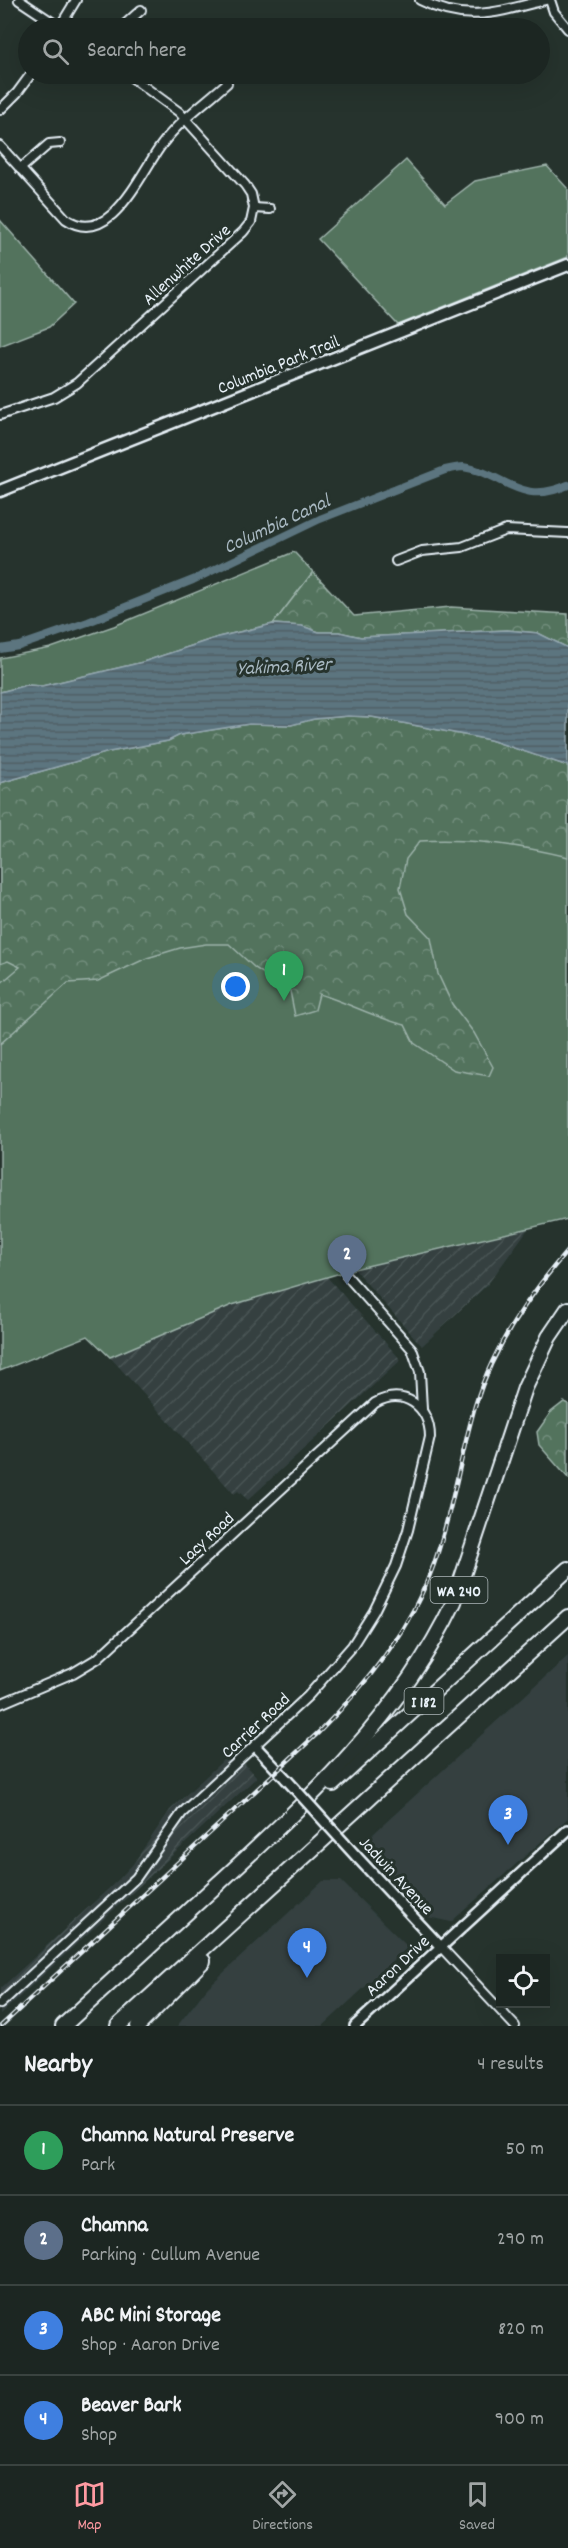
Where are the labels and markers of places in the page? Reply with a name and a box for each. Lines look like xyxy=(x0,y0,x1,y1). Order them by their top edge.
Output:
pin: 1 xyxy=(264,952,304,1001)
pin: 2 xyxy=(328,1236,366,1285)
pin: 3 xyxy=(488,1796,528,1845)
pin: 4 xyxy=(288,1928,326,1978)

